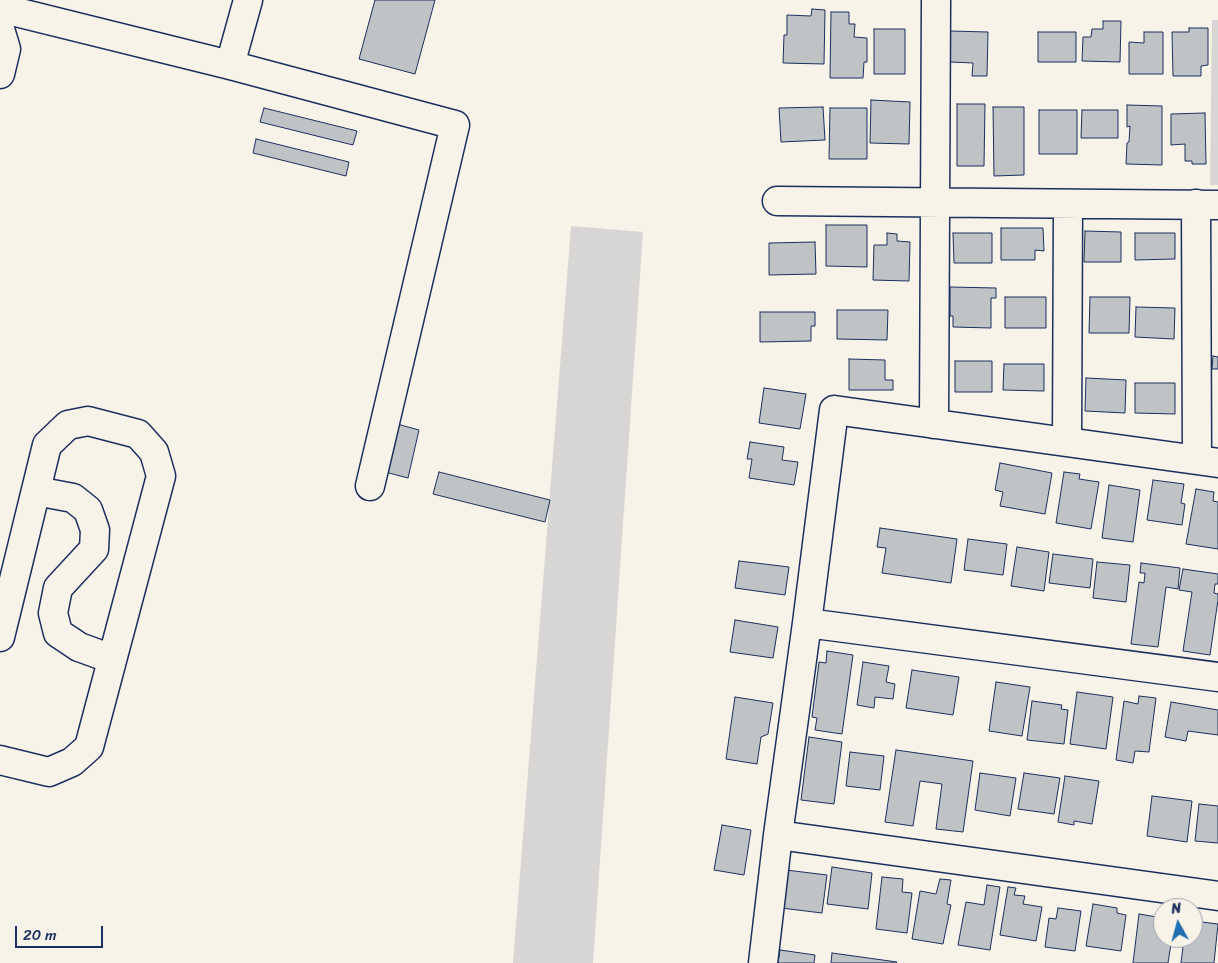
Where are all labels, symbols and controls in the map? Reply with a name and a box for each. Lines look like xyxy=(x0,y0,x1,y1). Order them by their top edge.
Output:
text: N xyxy=(1170,896,1183,922)
north arrow xyxy=(1153,898,1203,948)
scale bar xyxy=(18,916,105,948)
text: 20 m xyxy=(23,922,57,948)

